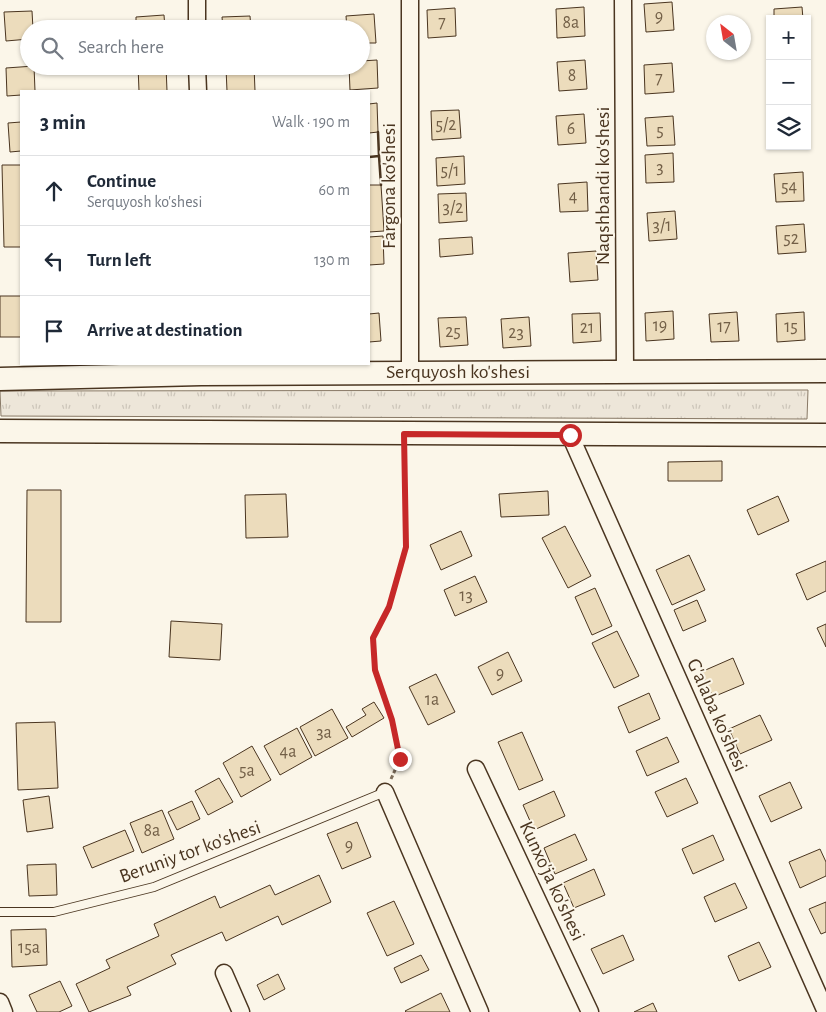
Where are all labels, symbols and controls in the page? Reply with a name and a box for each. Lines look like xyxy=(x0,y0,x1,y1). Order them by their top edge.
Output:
house number: 9 xyxy=(655,8,663,26)
house number: 7 xyxy=(438,14,446,32)
house number: 8a xyxy=(563,14,579,32)
north arrow xyxy=(706,15,751,60)
map controls xyxy=(766,15,811,150)
button: + xyxy=(766,15,811,60)
search box xyxy=(20,20,370,75)
icon: search xyxy=(38,34,66,62)
text: Search here xyxy=(78,38,164,57)
button: − xyxy=(766,60,811,105)
house number: 8 xyxy=(568,67,576,85)
house number: 7 xyxy=(655,70,663,88)
button: layers xyxy=(766,105,811,150)
street label: Naqshbandi ko'shesi xyxy=(593,107,613,265)
text: 3 min xyxy=(40,112,86,133)
text: Walk · 190 m xyxy=(272,114,350,130)
house number: 5/2 xyxy=(436,116,456,134)
house number: 6 xyxy=(567,120,575,138)
house number: 5 xyxy=(656,122,664,140)
street label: Fargona ko'shesi xyxy=(379,123,399,249)
house number: 3 xyxy=(656,159,664,177)
house number: 5/1 xyxy=(441,162,459,180)
text: Continue xyxy=(87,172,156,191)
icon: ahead xyxy=(40,177,68,205)
house number: 54 xyxy=(781,178,797,196)
text: 60 m xyxy=(319,182,350,198)
house number: 4 xyxy=(569,188,578,206)
text: Serquyosh ko'shesi xyxy=(87,194,202,210)
house number: 3/2 xyxy=(443,199,463,217)
house number: 3/1 xyxy=(653,217,671,235)
house number: 52 xyxy=(783,230,799,248)
icon: left xyxy=(40,247,68,275)
text: Turn left xyxy=(87,251,151,270)
text: 130 m xyxy=(314,252,350,268)
icon: arrive xyxy=(40,317,68,345)
house number: 19 xyxy=(653,317,667,335)
house number: 17 xyxy=(717,318,731,336)
house number: 15 xyxy=(784,318,798,336)
house number: 21 xyxy=(580,319,594,337)
text: Arrive at destination xyxy=(87,321,243,340)
house number: 25 xyxy=(445,323,461,341)
house number: 23 xyxy=(508,324,524,342)
street label: Serquyosh ko'shesi xyxy=(386,362,530,382)
route start xyxy=(559,424,582,447)
house number: 13 xyxy=(459,587,473,605)
street label: G'alaba ko'shesi xyxy=(683,655,751,775)
house number: 9 xyxy=(496,665,504,683)
house number: 1a xyxy=(425,691,439,709)
house number: 3a xyxy=(316,724,332,742)
house number: 4a xyxy=(280,743,296,761)
route end xyxy=(389,748,412,771)
house number: 5a xyxy=(239,762,255,780)
street label: Beruniy tor ko'shesi xyxy=(117,817,263,887)
street label: Kunxo'ja ko'shesi xyxy=(516,818,588,944)
house number: 8a xyxy=(144,822,160,840)
house number: 9 xyxy=(345,837,353,855)
house number: 15a xyxy=(18,939,40,957)

